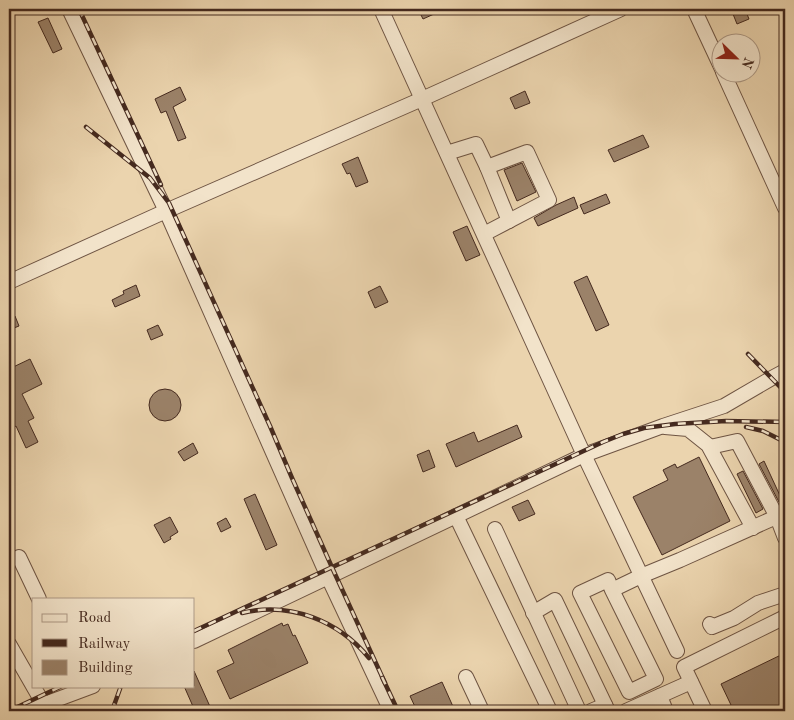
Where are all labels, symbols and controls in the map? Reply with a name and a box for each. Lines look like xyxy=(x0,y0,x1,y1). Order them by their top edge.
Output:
north arrow xyxy=(712,32,762,82)
text: N xyxy=(738,55,756,71)
legend xyxy=(32,598,195,688)
text: Road xyxy=(78,611,112,626)
text: Railway xyxy=(78,637,131,652)
text: Building xyxy=(78,661,133,676)

